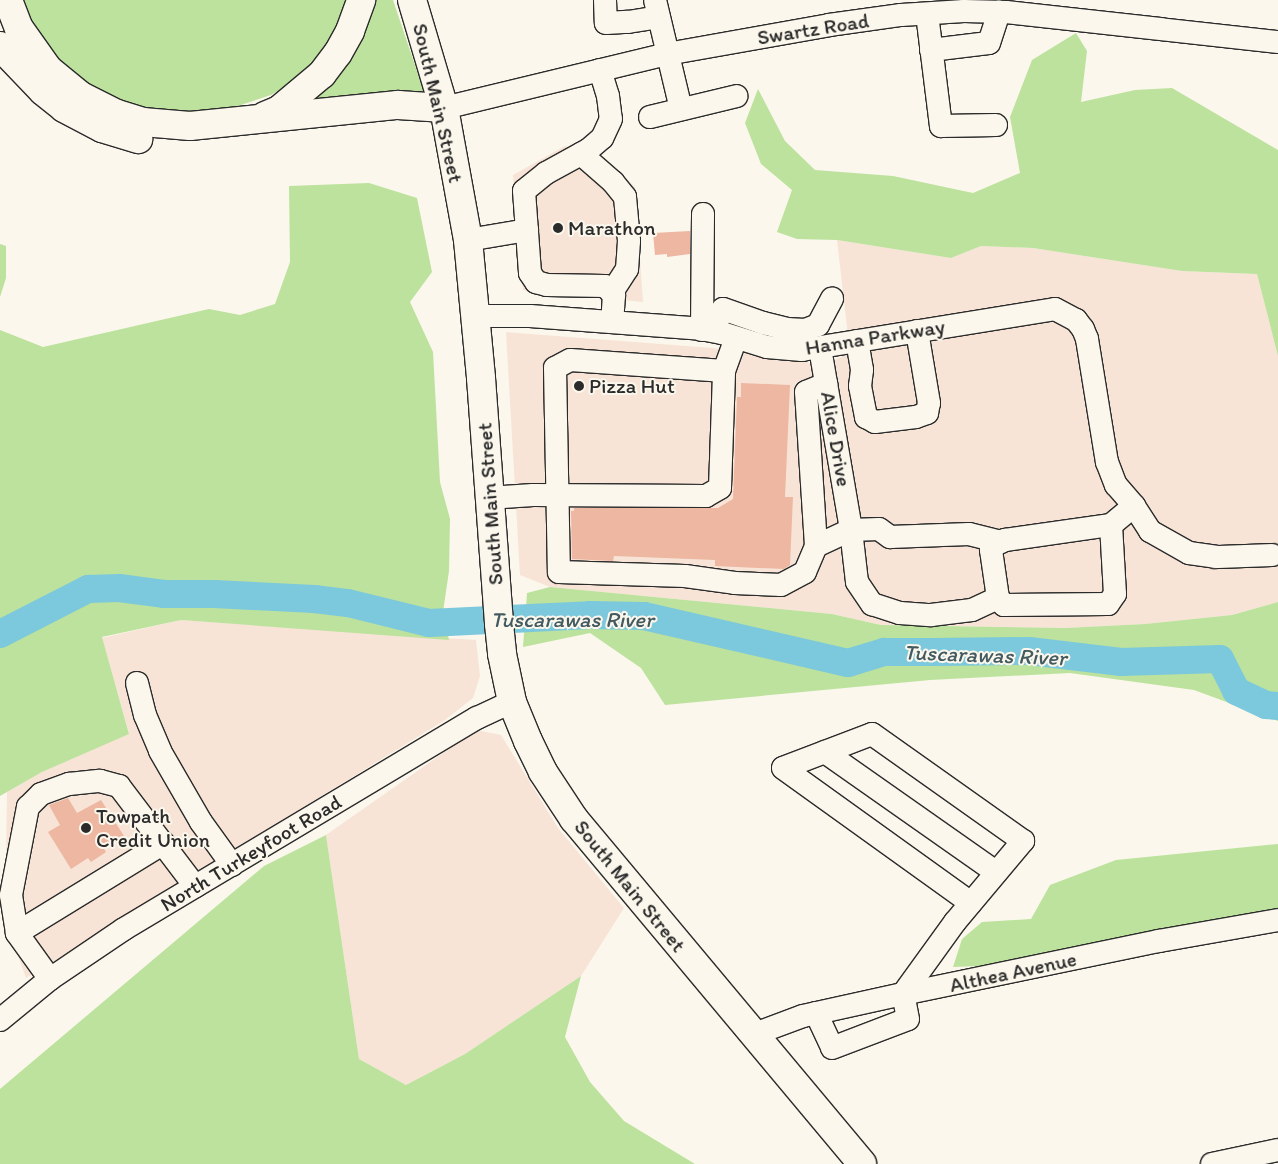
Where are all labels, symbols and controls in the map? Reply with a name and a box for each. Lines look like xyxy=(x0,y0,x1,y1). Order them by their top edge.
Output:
street label: Swartz Road xyxy=(755,8,871,50)
street label: South Main Street xyxy=(407,21,469,185)
place label: Marathon xyxy=(568,215,656,241)
marker: Marathon xyxy=(552,222,564,234)
street label: Hanna Parkway xyxy=(804,314,946,360)
place label: Pizza Hut xyxy=(589,373,675,399)
marker: Pizza Hut xyxy=(573,380,585,392)
street label: Alice Drive xyxy=(815,389,857,489)
street label: South Main Street xyxy=(472,422,508,586)
water label: Tuscarawas River xyxy=(491,607,653,633)
water label: Tuscarawas River xyxy=(903,639,1067,671)
street label: North Turkeyfoot Road xyxy=(157,789,345,917)
place label: Towpath Credit Union xyxy=(96,803,210,853)
street label: South Main Street xyxy=(569,815,691,957)
marker: Towpath Credit Union xyxy=(80,822,92,834)
street label: Althea Avenue xyxy=(947,946,1079,998)

